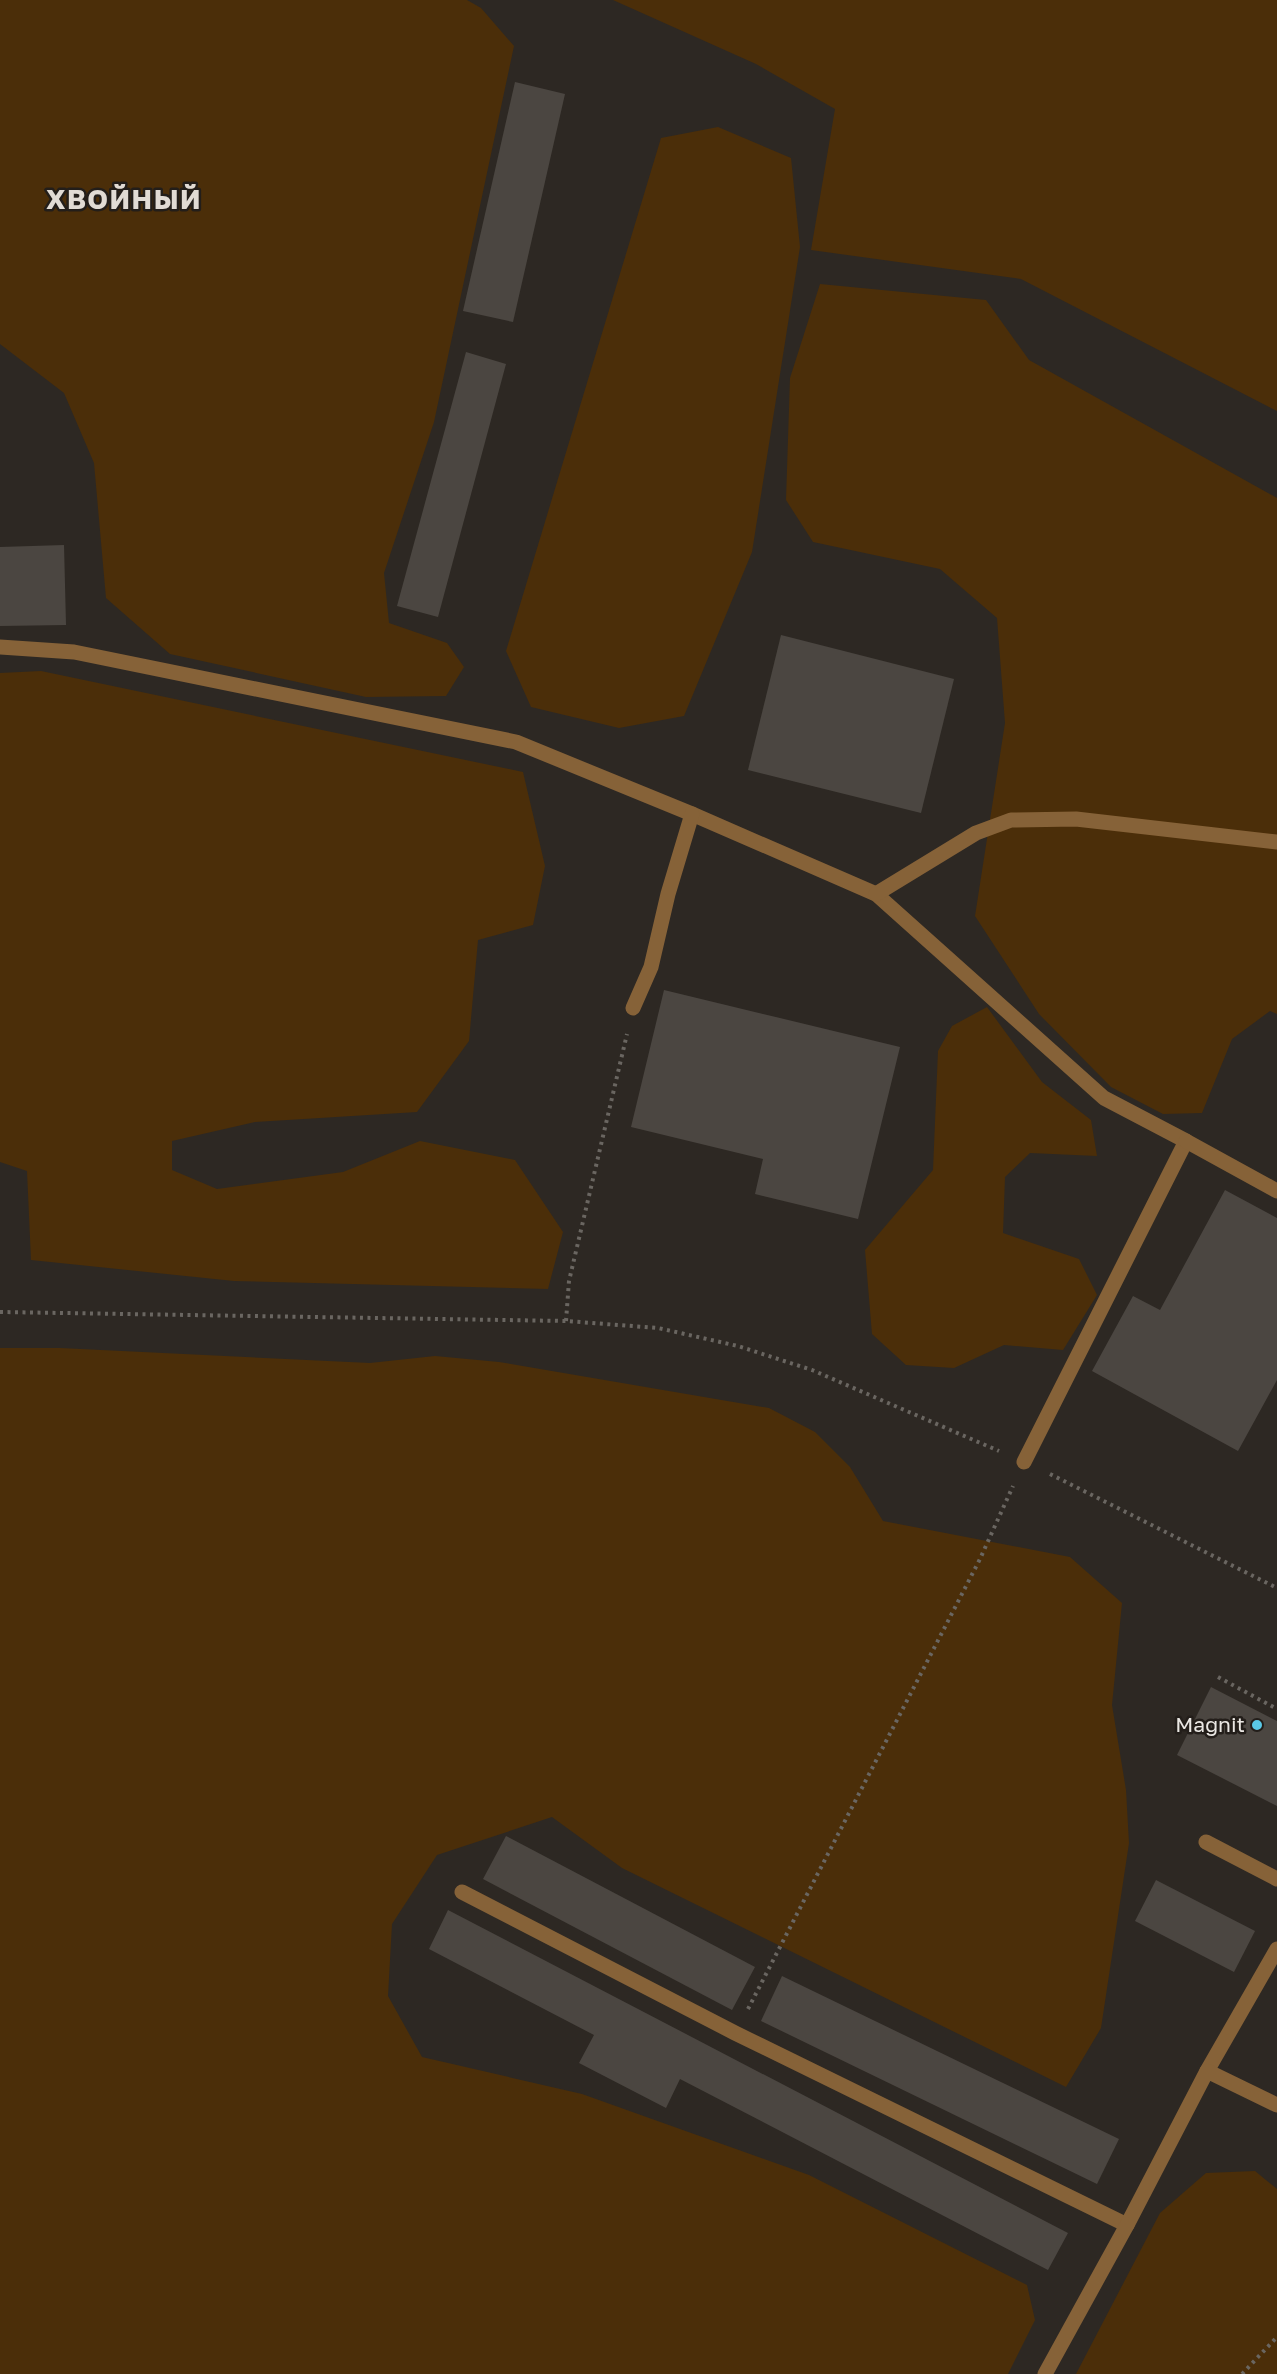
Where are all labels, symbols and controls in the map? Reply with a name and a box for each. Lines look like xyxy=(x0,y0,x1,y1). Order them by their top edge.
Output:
district label: ХВОЙНЫЙ xyxy=(46,183,202,215)
place label: Magnit xyxy=(1175,1711,1245,1737)
marker: Magnit xyxy=(1250,1718,1264,1732)

